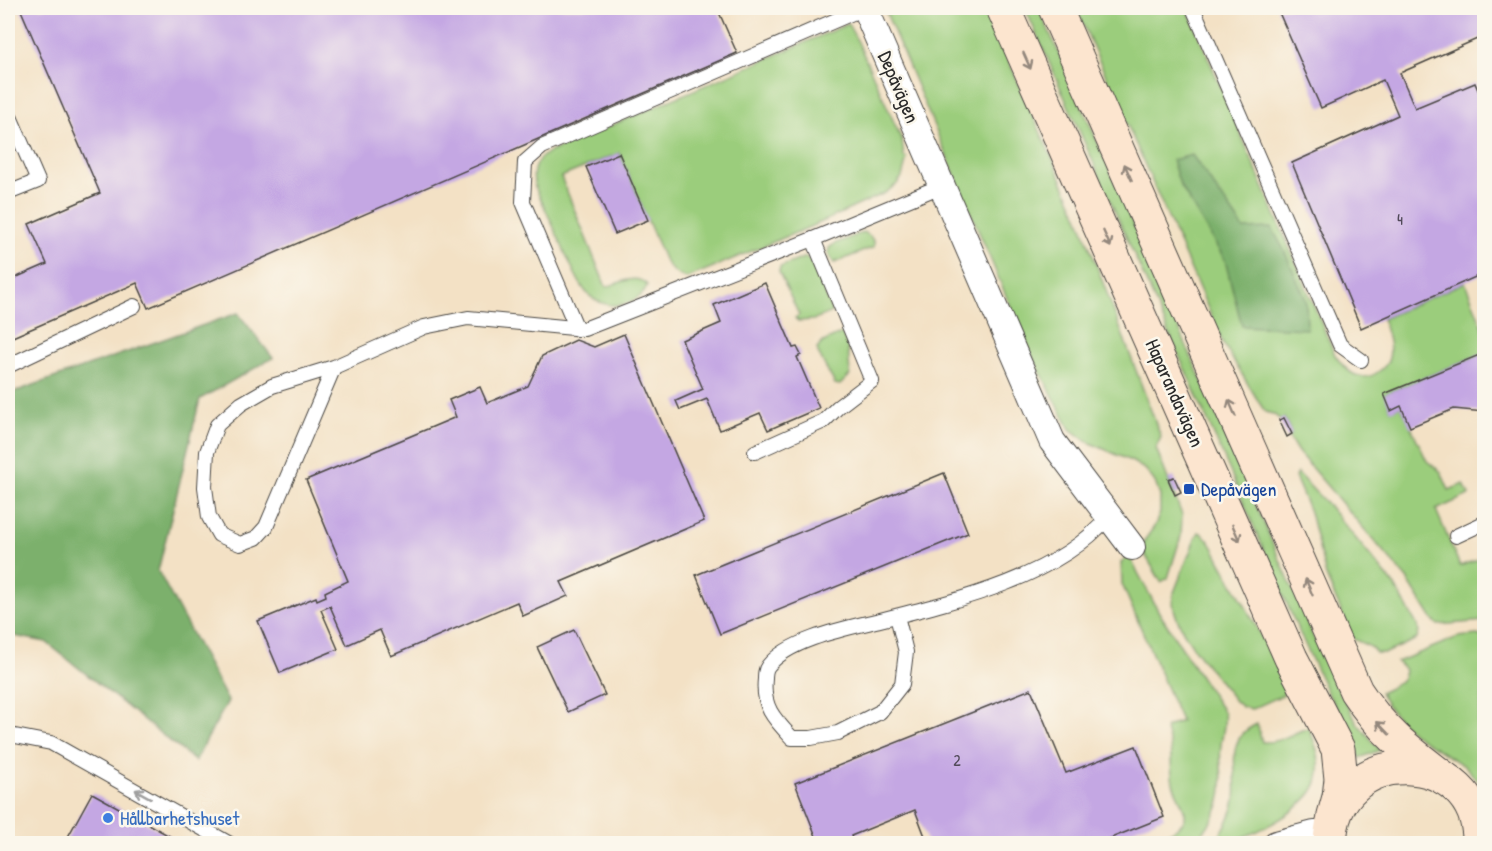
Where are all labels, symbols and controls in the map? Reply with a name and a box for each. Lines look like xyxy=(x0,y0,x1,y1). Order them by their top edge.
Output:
street label: Depåvägen xyxy=(872,47,927,127)
one-way arrow xyxy=(1023,52,1034,70)
one-way arrow xyxy=(1122,163,1133,181)
house number: 4 xyxy=(1397,208,1403,230)
one-way arrow xyxy=(1102,230,1113,248)
street label: Haparandavägen xyxy=(1140,335,1211,451)
one-way arrow xyxy=(1225,399,1237,417)
place label: Depåvägen xyxy=(1201,475,1277,502)
marker: Depåvägen xyxy=(1182,482,1196,496)
one-way arrow xyxy=(1231,523,1242,541)
one-way arrow xyxy=(1303,578,1314,596)
one-way arrow xyxy=(1376,720,1391,735)
house number: 2 xyxy=(953,749,961,771)
one-way arrow xyxy=(135,788,152,800)
place label: Hållbarhetshuset xyxy=(120,804,241,831)
marker: Hållbarhetshuset xyxy=(101,811,115,825)

